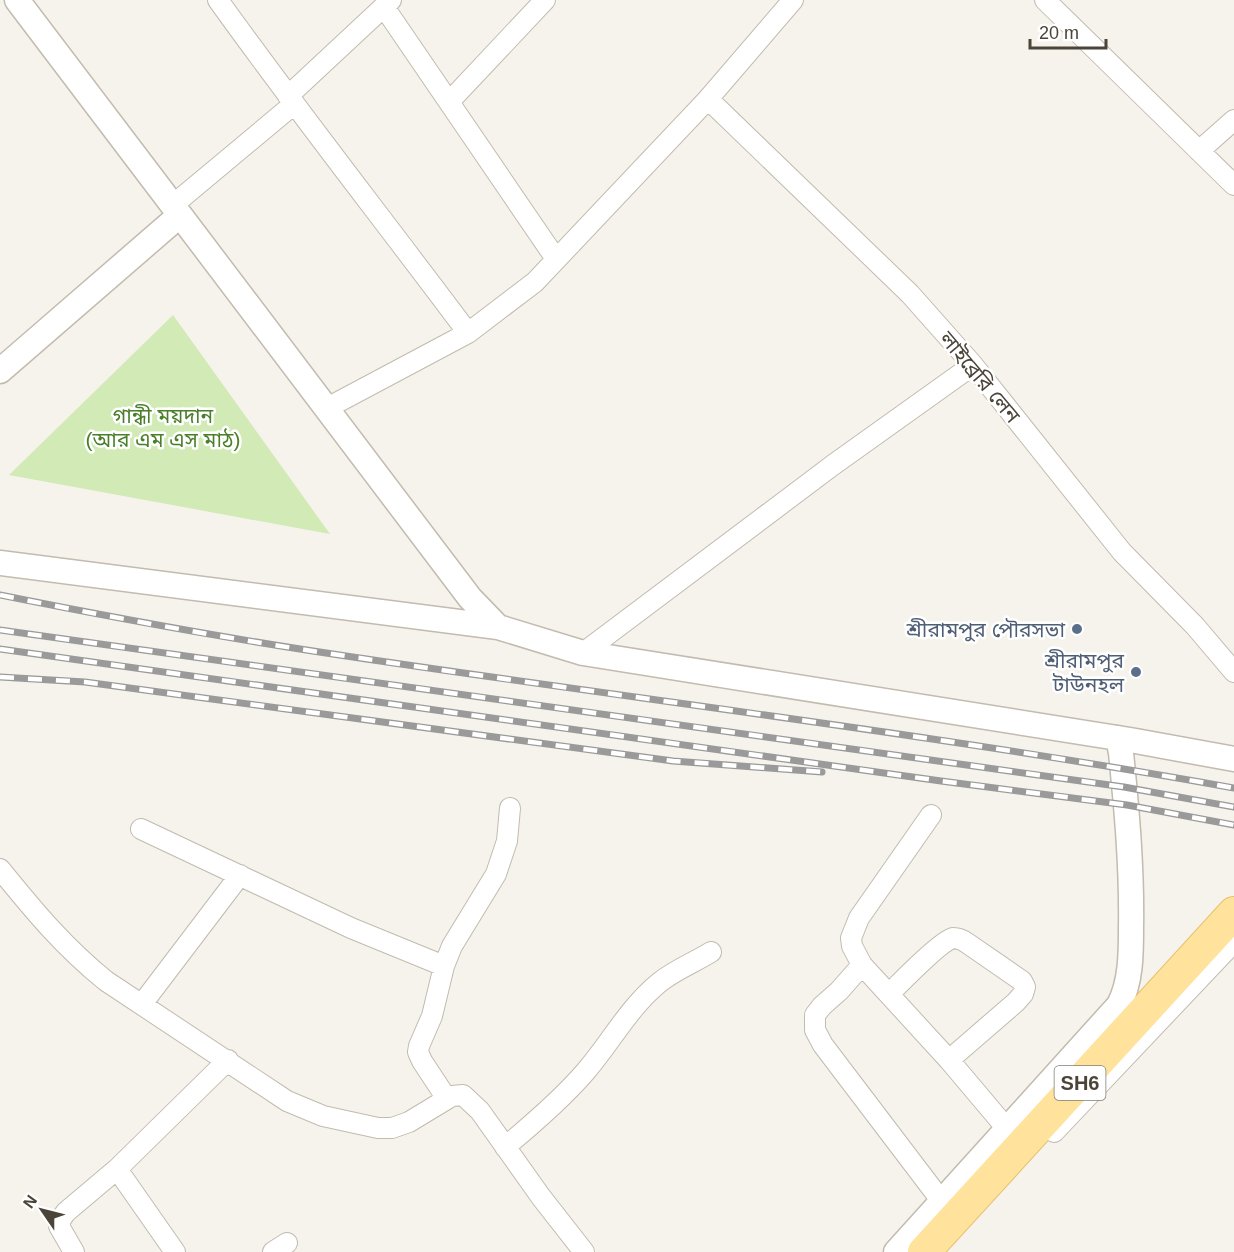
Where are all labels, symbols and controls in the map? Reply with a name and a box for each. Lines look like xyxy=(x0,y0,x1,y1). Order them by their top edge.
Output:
scale bar xyxy=(1030,12,1106,50)
text: 20 m xyxy=(1039,23,1079,43)
street label: লাইব্রেরি লেন xyxy=(935,326,1025,427)
park label: গান্ধী ময়দান (আর এম এস মাঠ) xyxy=(86,404,240,451)
place label: শ্রীরামপুর পৌরসভা xyxy=(906,618,1065,642)
marker: শ্রীরামপুর পৌরসভা xyxy=(1070,622,1084,636)
place label: শ্রীরামপুর টাউনহল xyxy=(1044,649,1125,696)
marker: শ্রীরামপুর টাউনহল xyxy=(1129,665,1143,679)
road number: SH6 xyxy=(1054,1066,1106,1100)
north arrow xyxy=(12,1180,72,1240)
text: N xyxy=(20,1192,40,1211)

